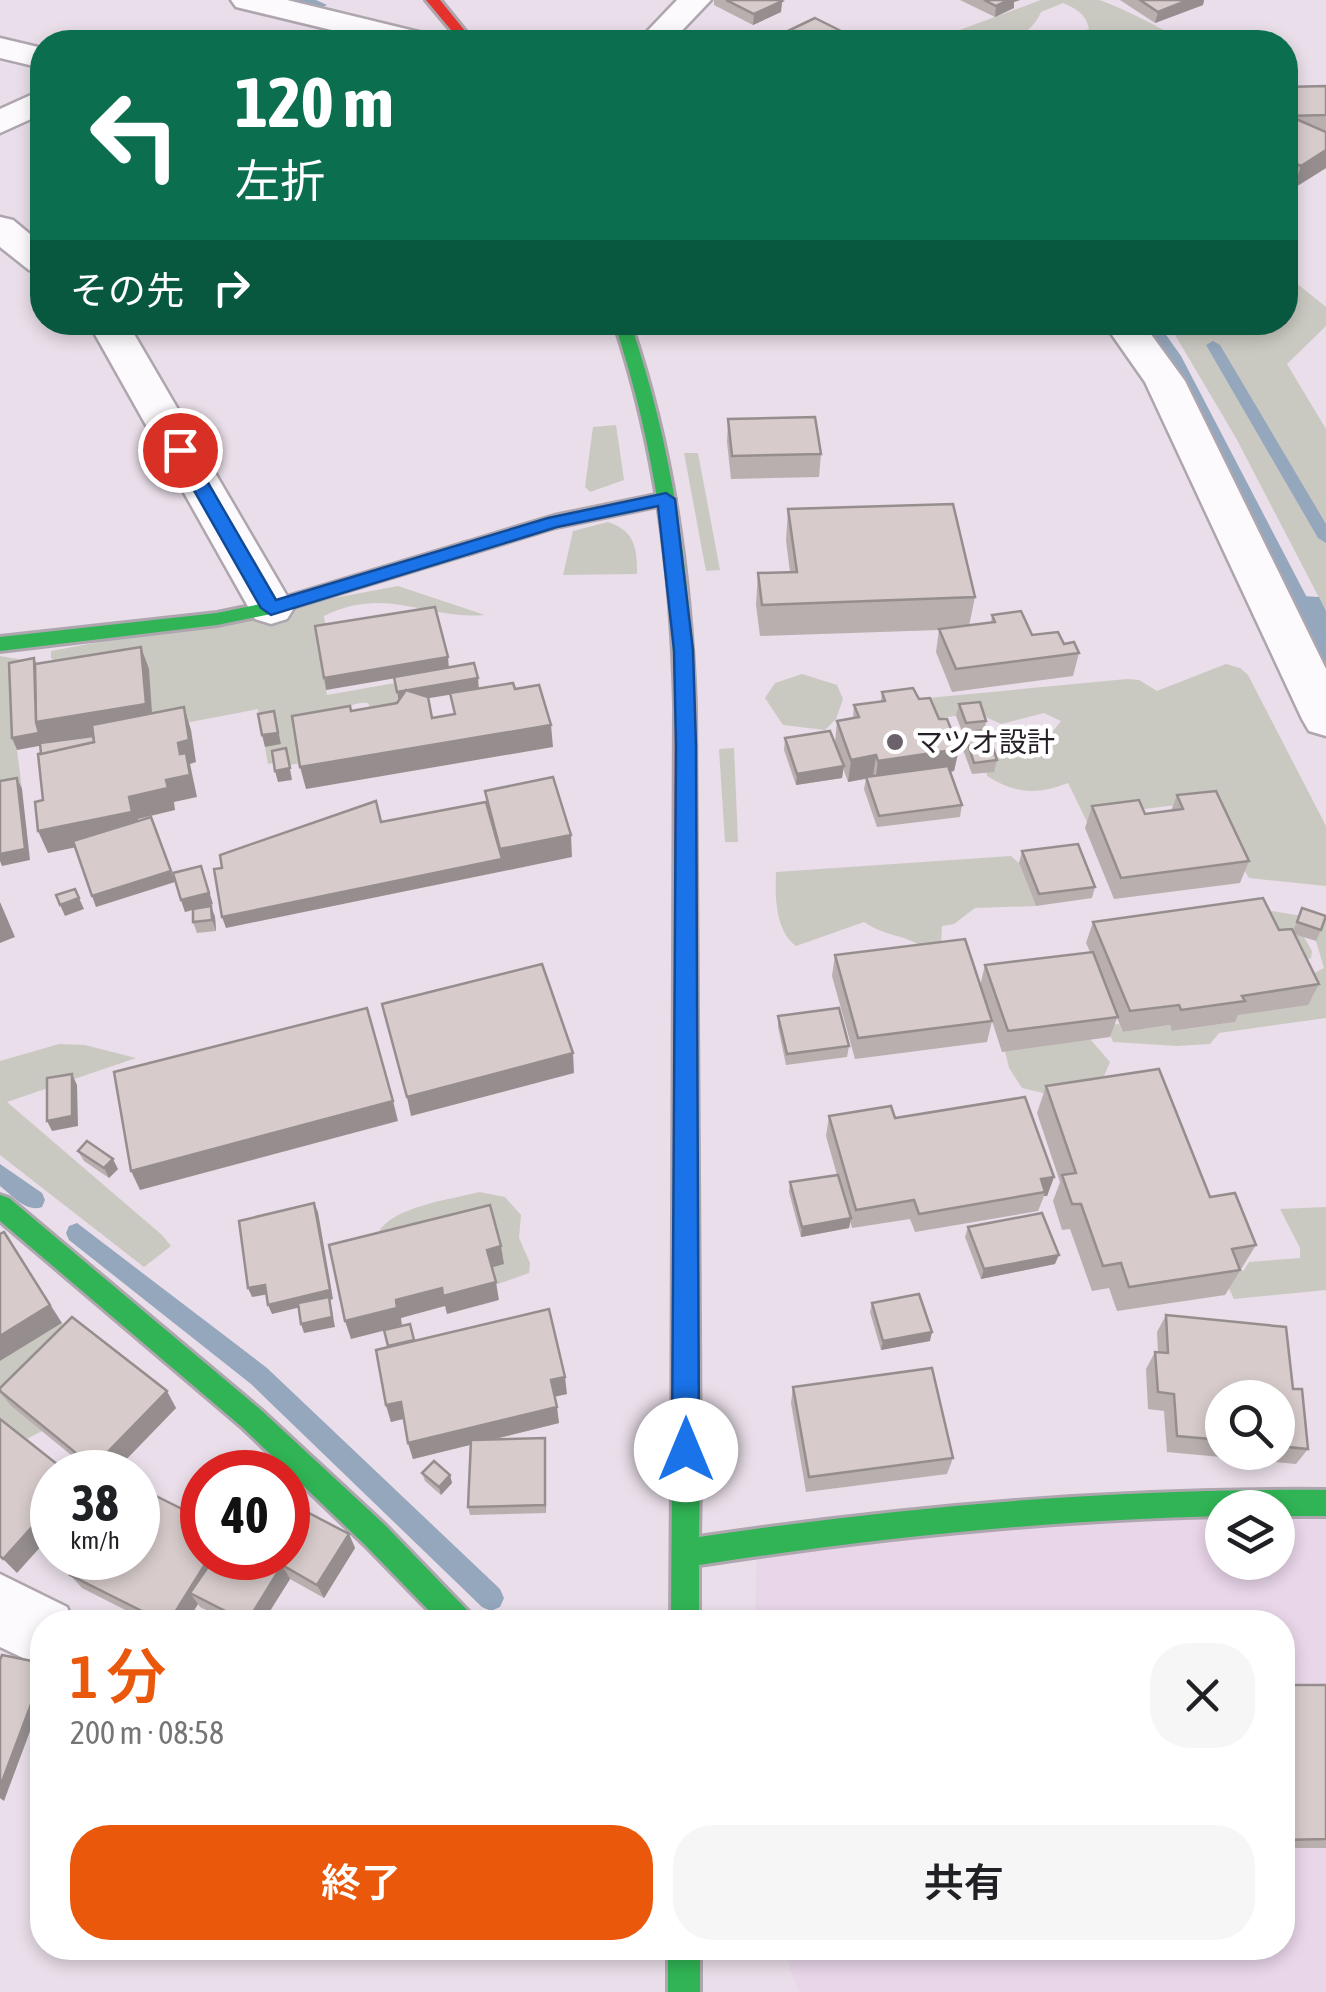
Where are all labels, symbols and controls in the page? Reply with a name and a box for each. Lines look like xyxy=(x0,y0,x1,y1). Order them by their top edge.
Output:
text: 120 m xyxy=(235,62,394,142)
icon: left xyxy=(70,70,200,200)
text: 左折 xyxy=(235,155,325,207)
icon: right xyxy=(204,260,259,315)
text: その先 xyxy=(70,269,184,312)
pin xyxy=(138,408,223,493)
icon: arrive xyxy=(153,423,208,478)
place label: マツオ設計 xyxy=(915,726,1055,758)
marker: マツオ設計 xyxy=(884,731,906,753)
map controls xyxy=(1205,1380,1295,1580)
button: search xyxy=(1205,1380,1295,1470)
position arrow xyxy=(634,1398,738,1502)
speed limit sign: 40 xyxy=(180,1450,310,1580)
text: 38 xyxy=(71,1474,118,1532)
button: layers xyxy=(1205,1490,1295,1580)
text: km/h xyxy=(70,1526,120,1554)
text: 1 分 xyxy=(70,1642,166,1711)
button: close xyxy=(1150,1643,1255,1748)
text: 200 m · 08:58 xyxy=(70,1714,224,1751)
button: 終了 xyxy=(70,1825,653,1940)
button: 共有 xyxy=(673,1825,1255,1940)

